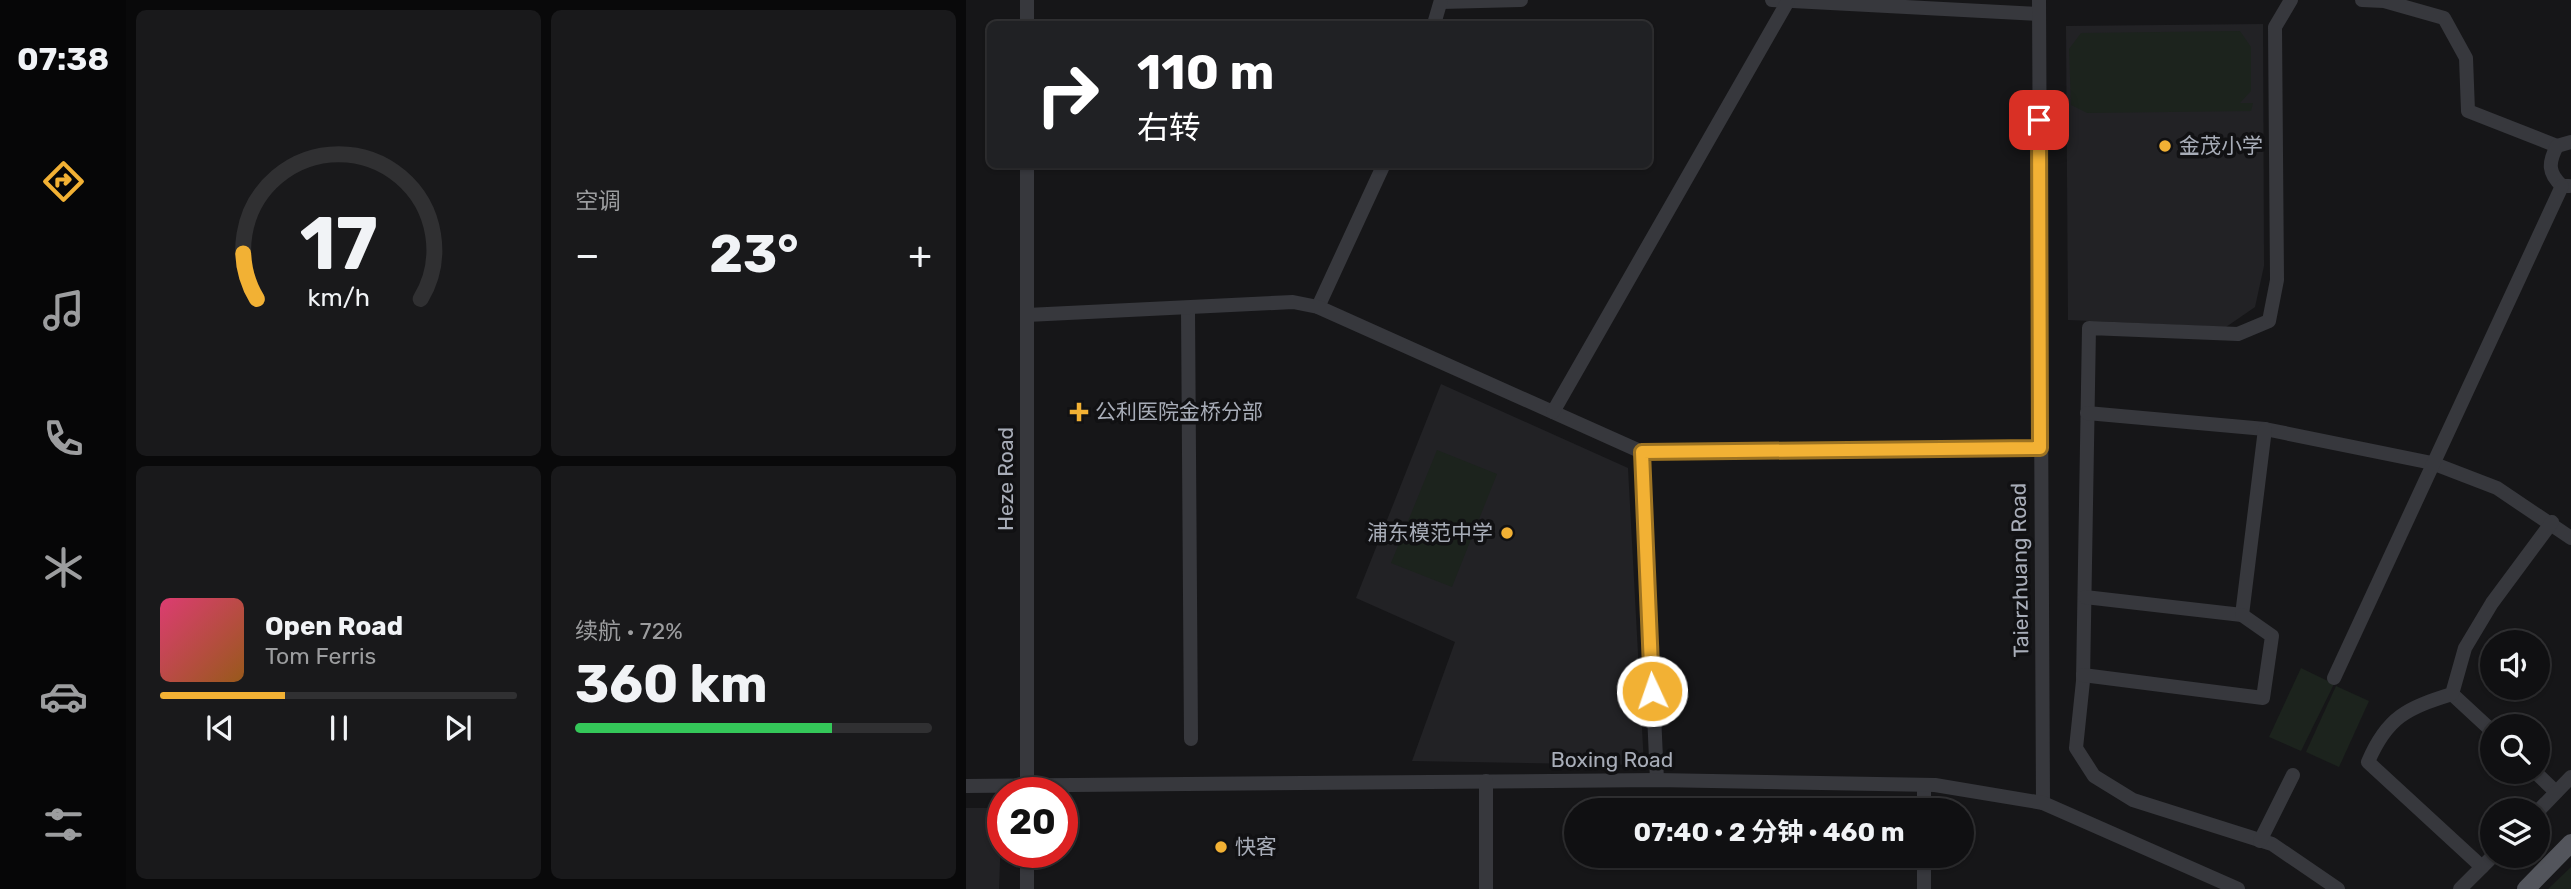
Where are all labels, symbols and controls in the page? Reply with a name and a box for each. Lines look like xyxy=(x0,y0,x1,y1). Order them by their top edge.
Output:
text: 07:38 xyxy=(17,40,109,78)
text: 110 m xyxy=(1137,43,1274,101)
icon: right xyxy=(1022,49,1113,140)
pin xyxy=(2009,90,2069,150)
icon: arrive xyxy=(2020,101,2058,139)
text: 右转 xyxy=(1137,109,1201,147)
place label: 金茂小学 xyxy=(2179,133,2263,158)
marker: 金茂小学 xyxy=(2157,138,2173,154)
icon: directions xyxy=(39,157,88,206)
text: 空调 xyxy=(575,187,621,215)
text: 17 xyxy=(300,201,377,287)
text: 23° xyxy=(709,223,799,285)
text: − xyxy=(575,232,600,278)
text: + xyxy=(908,232,932,278)
text: km/h xyxy=(307,283,370,312)
icon: music xyxy=(39,286,88,335)
place label: 公利医院金桥分部 xyxy=(1095,399,1263,424)
marker: 公利医院金桥分部 xyxy=(1069,402,1089,422)
icon: phone xyxy=(39,414,88,463)
street label: Heze Road xyxy=(993,427,1018,531)
street label: Taierzhuang Road xyxy=(2005,483,2034,657)
place label: 浦东模范中学 xyxy=(1367,520,1493,545)
marker: 浦东模范中学 xyxy=(1499,525,1515,541)
icon: climate xyxy=(39,543,88,592)
text: Open Road xyxy=(265,611,403,642)
text: 续航 · 72% xyxy=(575,617,683,645)
map controls xyxy=(2480,630,2550,868)
button: sound xyxy=(2480,630,2550,700)
text: Tom Ferris xyxy=(265,642,376,670)
text: 360 km xyxy=(575,653,768,715)
position arrow xyxy=(1615,654,1689,728)
icon: car xyxy=(39,672,88,721)
icon: previous xyxy=(201,709,239,747)
icon: pause xyxy=(320,709,358,747)
icon: next xyxy=(439,709,477,747)
button: search xyxy=(2480,714,2550,784)
street label: Boxing Road xyxy=(1551,747,1673,772)
speed limit sign: 20 xyxy=(987,777,1078,868)
button: layers xyxy=(2480,798,2550,868)
icon: filters xyxy=(39,800,88,849)
text: 07:40 · 2 分钟 · 460 m xyxy=(1633,817,1905,848)
place label: 快客 xyxy=(1235,834,1277,859)
marker: 快客 xyxy=(1213,839,1229,855)

